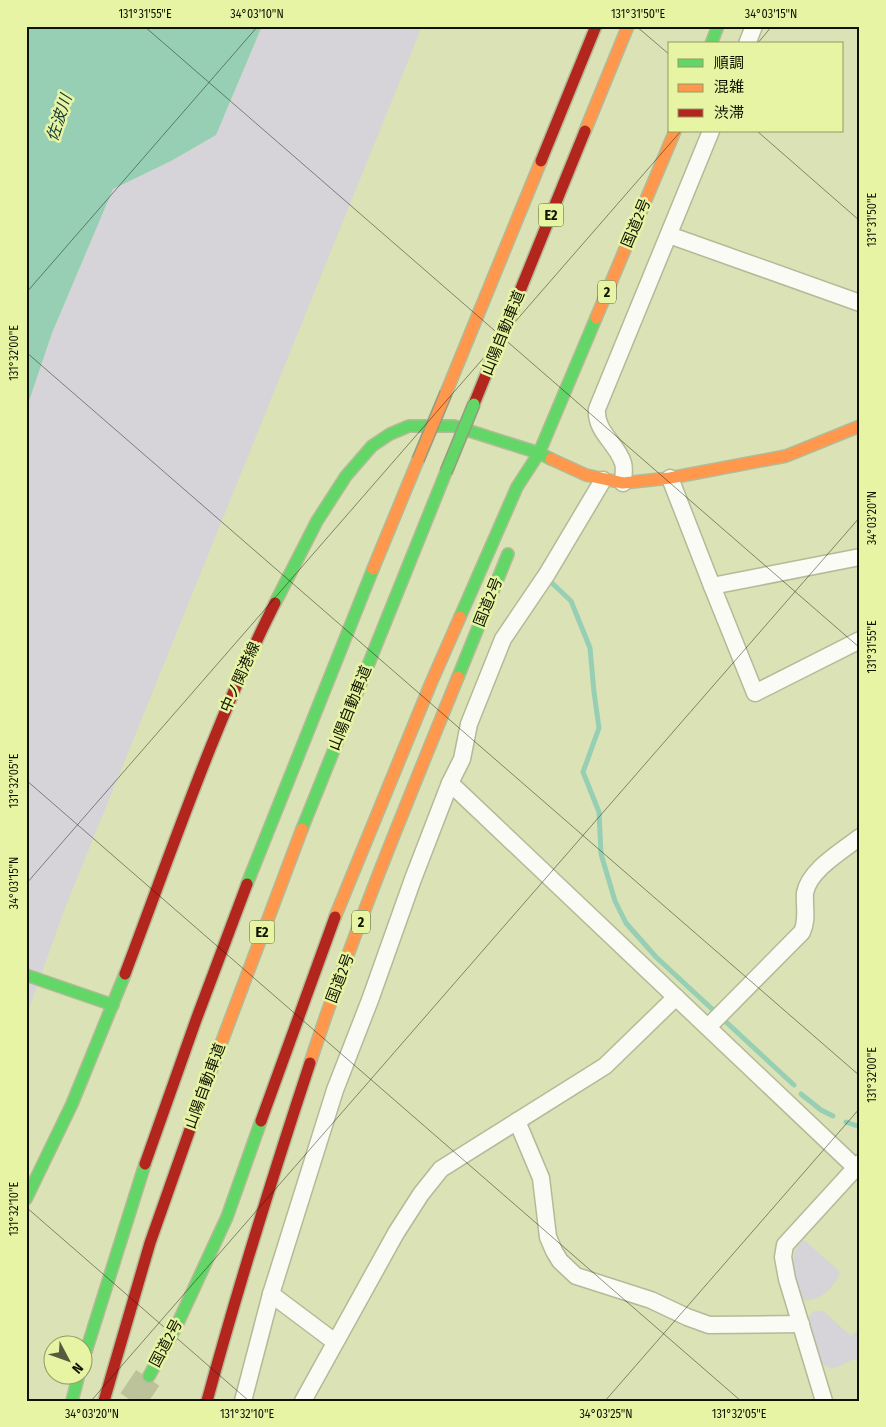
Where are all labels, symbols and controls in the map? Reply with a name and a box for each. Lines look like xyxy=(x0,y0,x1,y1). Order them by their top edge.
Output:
text: 131°31'55"E xyxy=(118,7,172,21)
text: 34°03'10"N xyxy=(230,7,284,21)
text: 131°31'50"E xyxy=(611,7,665,21)
text: 34°03'15"N xyxy=(745,7,797,21)
legend xyxy=(668,42,844,132)
text: 順調 xyxy=(714,54,744,72)
text: 混雑 xyxy=(714,78,744,96)
water label: 佐波川 xyxy=(43,90,76,144)
text: 渋滞 xyxy=(714,104,744,122)
text: 131°31'50"E xyxy=(865,193,879,247)
street label: 国道2号 xyxy=(618,196,654,250)
road number: E2 xyxy=(538,204,564,226)
road number: 2 xyxy=(598,280,616,304)
street label: 山陽自動車道 xyxy=(478,288,528,378)
text: 131°32'00"E xyxy=(7,325,21,381)
text: 34°03'20"N xyxy=(865,491,879,545)
street label: 国道2号 xyxy=(470,575,506,629)
text: 131°31'55"E xyxy=(865,620,879,674)
street label: 中ノ関港線 xyxy=(217,639,263,715)
street label: 山陽自動車道 xyxy=(325,663,375,753)
text: 131°32'05"E xyxy=(7,753,21,808)
text: 34°03'15"N xyxy=(7,857,21,909)
road number: 2 xyxy=(352,910,370,934)
road number: E2 xyxy=(250,920,274,944)
street label: 国道2号 xyxy=(322,951,358,1005)
street label: 山陽自動車道 xyxy=(181,1041,229,1131)
text: 131°32'00"E xyxy=(865,1047,879,1103)
text: 131°32'10"E xyxy=(7,1182,21,1236)
street label: 国道2号 xyxy=(146,1316,186,1370)
north arrow xyxy=(42,1334,92,1384)
text: N xyxy=(68,1359,87,1377)
text: 34°03'20"N xyxy=(65,1407,119,1421)
text: 131°32'10"E xyxy=(220,1407,274,1421)
text: 34°03'25"N xyxy=(579,1407,633,1421)
text: 131°32'05"E xyxy=(712,1407,767,1421)

